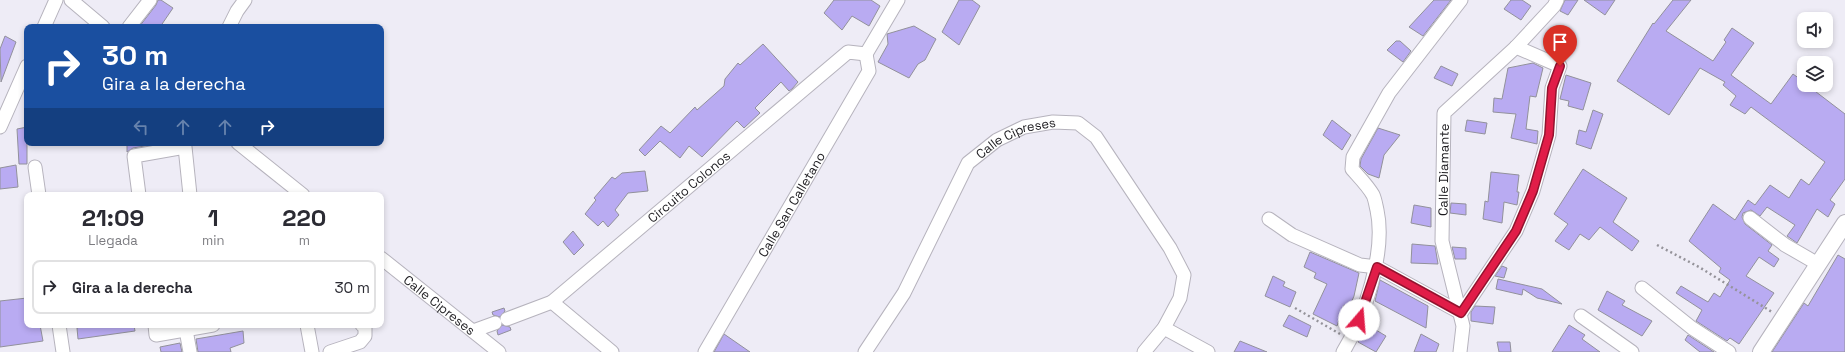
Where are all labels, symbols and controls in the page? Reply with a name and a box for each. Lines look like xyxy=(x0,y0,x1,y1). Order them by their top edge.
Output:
map controls xyxy=(1797,12,1833,92)
button: sound xyxy=(1797,12,1833,48)
pin xyxy=(1543,25,1577,66)
icon: arrive xyxy=(1549,31,1571,53)
text: 30 m xyxy=(102,37,168,73)
icon: right xyxy=(36,40,88,92)
button: layers xyxy=(1797,56,1833,92)
text: Gira a la derecha xyxy=(102,72,246,95)
street label: Calle Cipreses xyxy=(972,114,1057,163)
icon: left xyxy=(130,116,152,138)
icon: ahead xyxy=(172,116,194,138)
icon: ahead xyxy=(214,116,236,138)
icon: right xyxy=(256,116,278,138)
street label: Calle Diamante xyxy=(1434,123,1453,216)
street label: Circuito Colonos xyxy=(644,147,734,227)
street label: Calle San Calletano xyxy=(754,149,829,260)
text: 21:09 xyxy=(82,202,144,233)
text: 1 xyxy=(208,202,219,233)
text: 220 xyxy=(282,202,326,233)
text: Llegada xyxy=(88,232,138,249)
text: min xyxy=(202,232,224,249)
text: m xyxy=(299,232,310,249)
street label: Calle Cipreses xyxy=(400,271,479,339)
icon: right xyxy=(38,276,60,298)
text: Gira a la derecha xyxy=(72,278,192,297)
text: 30 m xyxy=(335,278,370,297)
position arrow xyxy=(1338,299,1380,341)

